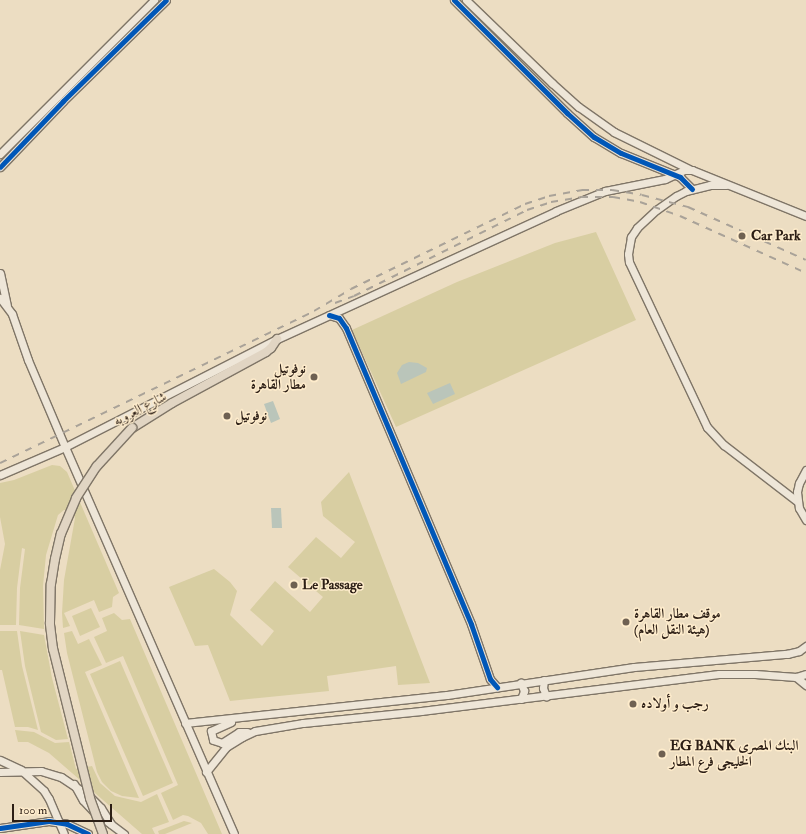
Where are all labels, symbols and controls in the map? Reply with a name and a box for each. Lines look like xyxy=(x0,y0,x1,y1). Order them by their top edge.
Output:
place label: Car Park xyxy=(751,228,801,244)
marker: Car Park xyxy=(736,230,748,242)
place label: نوفوتيل مطار القاهرة xyxy=(251,361,306,394)
marker: نوفوتيل مطار القاهرة xyxy=(309,372,319,382)
street label: شارع العروبه xyxy=(111,388,169,430)
place label: نوفوتيل xyxy=(235,408,267,424)
marker: نوفوتيل xyxy=(222,411,232,421)
place label: Le Passage xyxy=(302,577,363,593)
marker: Le Passage xyxy=(289,580,299,590)
place label: موقف مطار القاهرة (هيئة النقل العام) xyxy=(634,606,721,638)
marker: موقف مطار القاهرة (هيئة النقل العام) xyxy=(621,617,631,627)
place label: رجب و أولاده xyxy=(641,696,709,712)
marker: رجب و أولاده xyxy=(628,699,638,709)
place label: EG BANK البنك المصرى الخليجى فرع المطار xyxy=(670,738,798,770)
marker: EG BANK البنك المصرى الخليجى فرع المطار xyxy=(657,749,667,759)
scale bar xyxy=(14,796,114,822)
text: 100 m xyxy=(19,803,47,818)

